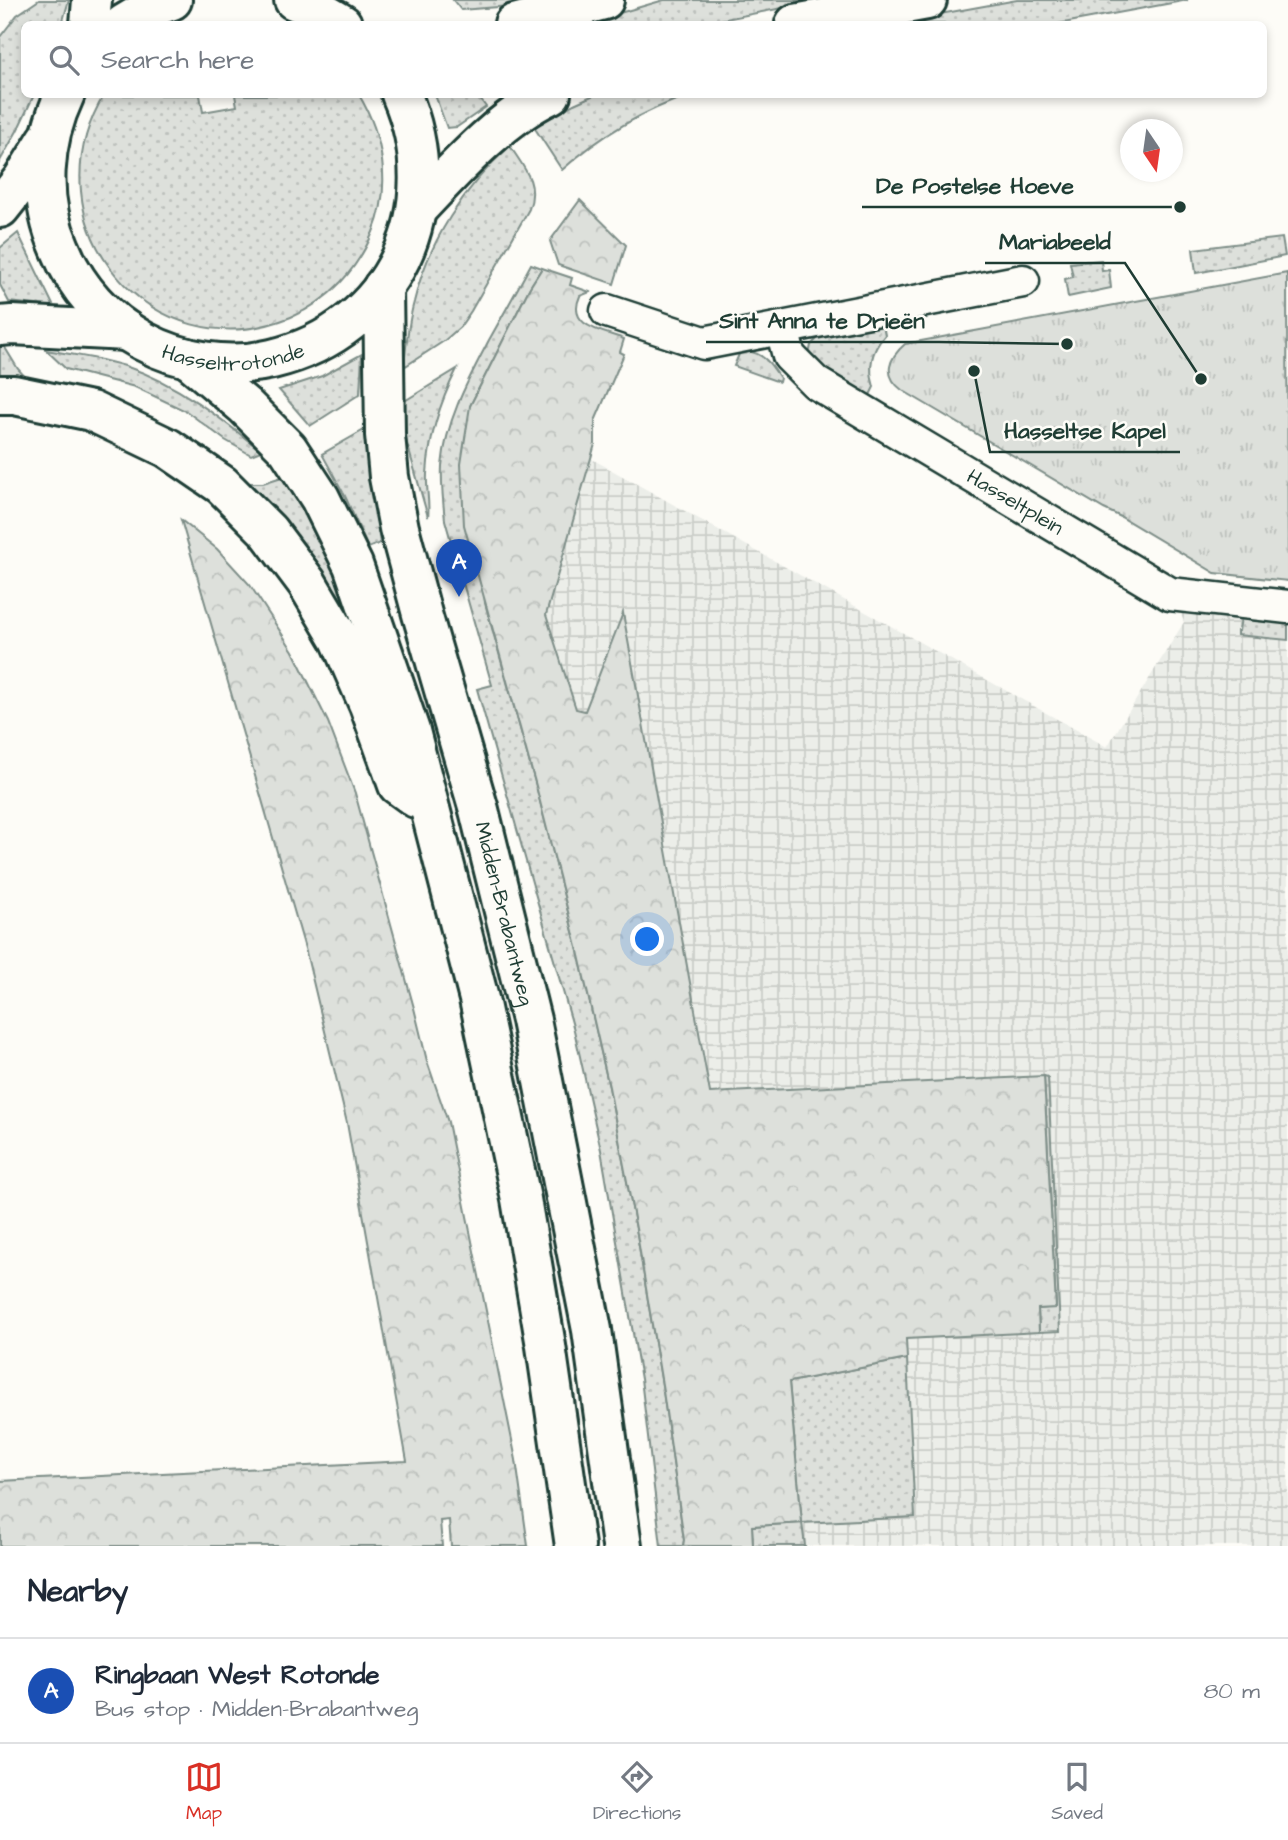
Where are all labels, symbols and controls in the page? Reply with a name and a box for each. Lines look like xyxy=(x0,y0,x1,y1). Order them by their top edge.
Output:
search box xyxy=(21,21,1267,98)
icon: search xyxy=(45,41,83,79)
text: Search here xyxy=(101,42,254,78)
north arrow xyxy=(1120,119,1183,182)
callout: De Postelse Hoeve xyxy=(862,163,1087,207)
text: De Postelse Hoeve xyxy=(876,170,1075,202)
callout: Mariabeeld xyxy=(985,219,1125,263)
text: Mariabeeld xyxy=(999,226,1111,258)
callout: Sint Anna te Drieën xyxy=(706,298,939,342)
text: Sint Anna te Drieën xyxy=(718,305,925,337)
street label: Hasseltrotonde xyxy=(158,335,309,378)
callout: Hasseltse Kapel xyxy=(990,408,1180,452)
text: Hasseltse Kapel xyxy=(1004,415,1166,447)
street label: Hasseltplein xyxy=(962,462,1069,542)
pin: A xyxy=(436,539,482,597)
street label: Midden-Brabantweg xyxy=(468,819,541,1009)
your location xyxy=(630,922,664,956)
text: Nearby xyxy=(28,1571,128,1613)
text: Ringbaan West Rotonde xyxy=(95,1657,380,1693)
text: A xyxy=(44,1675,58,1707)
text: 80 m xyxy=(1203,1675,1260,1707)
text: Bus stop · Midden-Brabantweg xyxy=(95,1693,418,1725)
tab: Map xyxy=(185,1758,223,1827)
tab: Directions xyxy=(593,1758,681,1827)
tab: Saved xyxy=(1051,1758,1103,1827)

